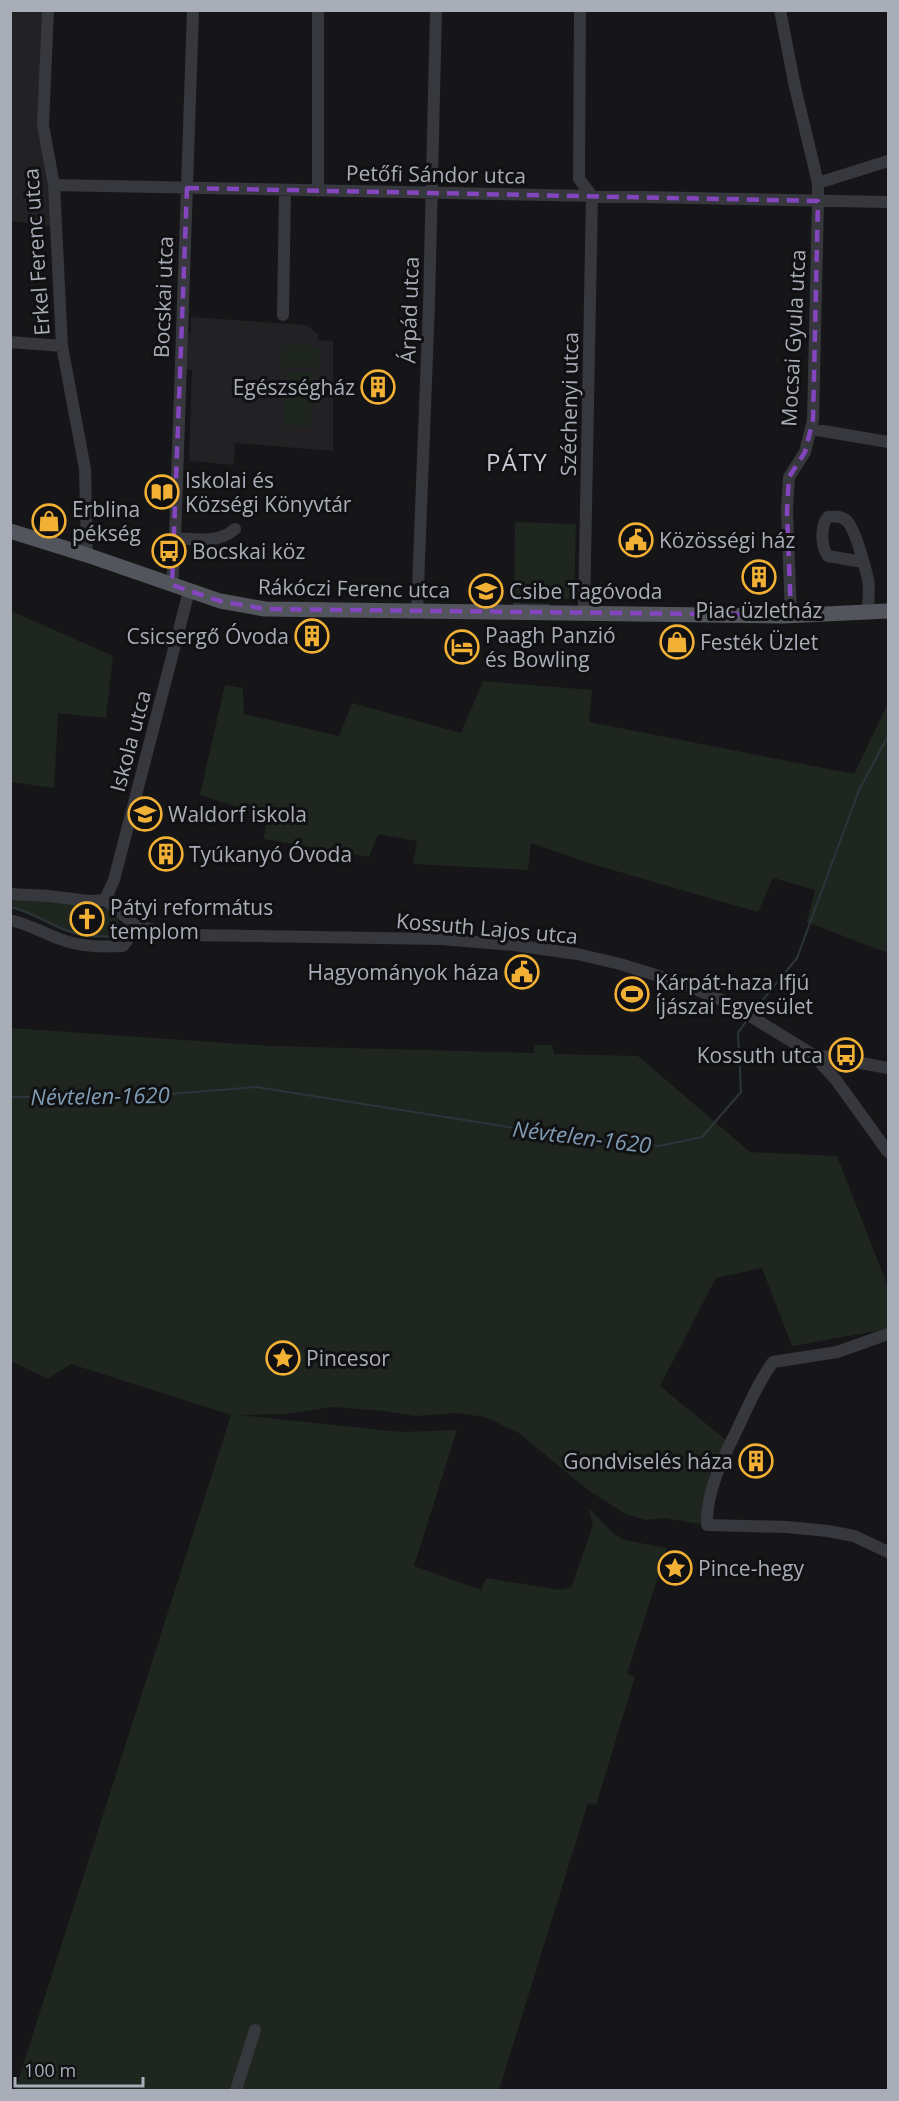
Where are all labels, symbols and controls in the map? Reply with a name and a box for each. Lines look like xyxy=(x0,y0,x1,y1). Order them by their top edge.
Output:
street label: Petőfi Sándor utca xyxy=(346,158,526,190)
street label: Erkel Ferenc utca xyxy=(16,168,56,336)
street label: Bocskai utca xyxy=(147,236,179,358)
street label: Mocsai Gyula utca xyxy=(774,249,812,427)
street label: Árpád utca xyxy=(393,256,425,364)
street label: Széchenyi utca xyxy=(554,332,584,476)
building icon: Egészségház xyxy=(360,369,396,405)
place label: Egészségház xyxy=(233,373,355,401)
district label: PÁTY xyxy=(486,445,548,478)
place label: Iskolai és Községi Könyvtár xyxy=(185,466,352,518)
library icon: Iskolai és Községi Könyvtár xyxy=(144,474,180,510)
place label: Erblina pékség xyxy=(72,495,141,547)
shop icon: Erblina pékség xyxy=(31,503,67,539)
public building icon: Közösségi ház xyxy=(618,522,654,558)
place label: Közösségi ház xyxy=(659,526,795,554)
bus stop icon: Bocskai köz xyxy=(151,533,187,569)
place label: Bocskai köz xyxy=(192,537,305,565)
building icon: Piac üzletház xyxy=(741,559,777,595)
street label: Rákóczi Ferenc utca xyxy=(258,572,450,604)
school or university icon: Csibe Tagóvoda xyxy=(468,573,504,609)
place label: Csibe Tagóvoda xyxy=(509,577,663,605)
place label: Piac üzletház xyxy=(696,596,823,624)
building icon: Csicsergő Óvoda xyxy=(294,618,330,654)
place label: Paagh Panzió és Bowling xyxy=(485,621,616,673)
place label: Csicsergő Óvoda xyxy=(127,622,289,650)
shop icon: Festék Üzlet xyxy=(659,624,695,660)
place label: Festék Üzlet xyxy=(700,628,818,656)
hotel icon: Paagh Panzió és Bowling xyxy=(444,629,480,665)
street label: Iskola utca xyxy=(103,687,157,795)
school or university icon: Waldorf iskola xyxy=(127,796,163,832)
place label: Waldorf iskola xyxy=(168,800,307,828)
building icon: Tyúkanyó Óvoda xyxy=(148,836,184,872)
place label: Tyúkanyó Óvoda xyxy=(189,840,352,868)
place label: Pátyi református templom xyxy=(110,893,273,945)
church icon: Pátyi református templom xyxy=(69,901,105,937)
street label: Kossuth Lajos utca xyxy=(395,906,579,950)
public building icon: Hagyományok háza xyxy=(504,954,540,990)
place label: Hagyományok háza xyxy=(308,958,499,986)
place label: Kárpát-haza Ifjú Íjászai Egyesület xyxy=(655,968,813,1020)
sports icon: Kárpát-haza Ifjú Íjászai Egyesület xyxy=(614,976,650,1012)
bus stop icon: Kossuth utca xyxy=(828,1037,864,1073)
place label: Kossuth utca xyxy=(697,1041,823,1069)
water label: Névtelen-1620 xyxy=(30,1079,170,1111)
water label: Névtelen-1620 xyxy=(511,1113,653,1159)
place icon: Pincesor xyxy=(265,1340,301,1376)
place label: Pincesor xyxy=(306,1344,390,1372)
building icon: Gondviselés háza xyxy=(738,1443,774,1479)
place label: Gondviselés háza xyxy=(563,1447,733,1475)
place icon: Pince-hegy xyxy=(657,1550,693,1586)
place label: Pince-hegy xyxy=(698,1554,804,1582)
scale bar xyxy=(15,2050,142,2088)
text: 100 m xyxy=(24,2058,76,2082)

